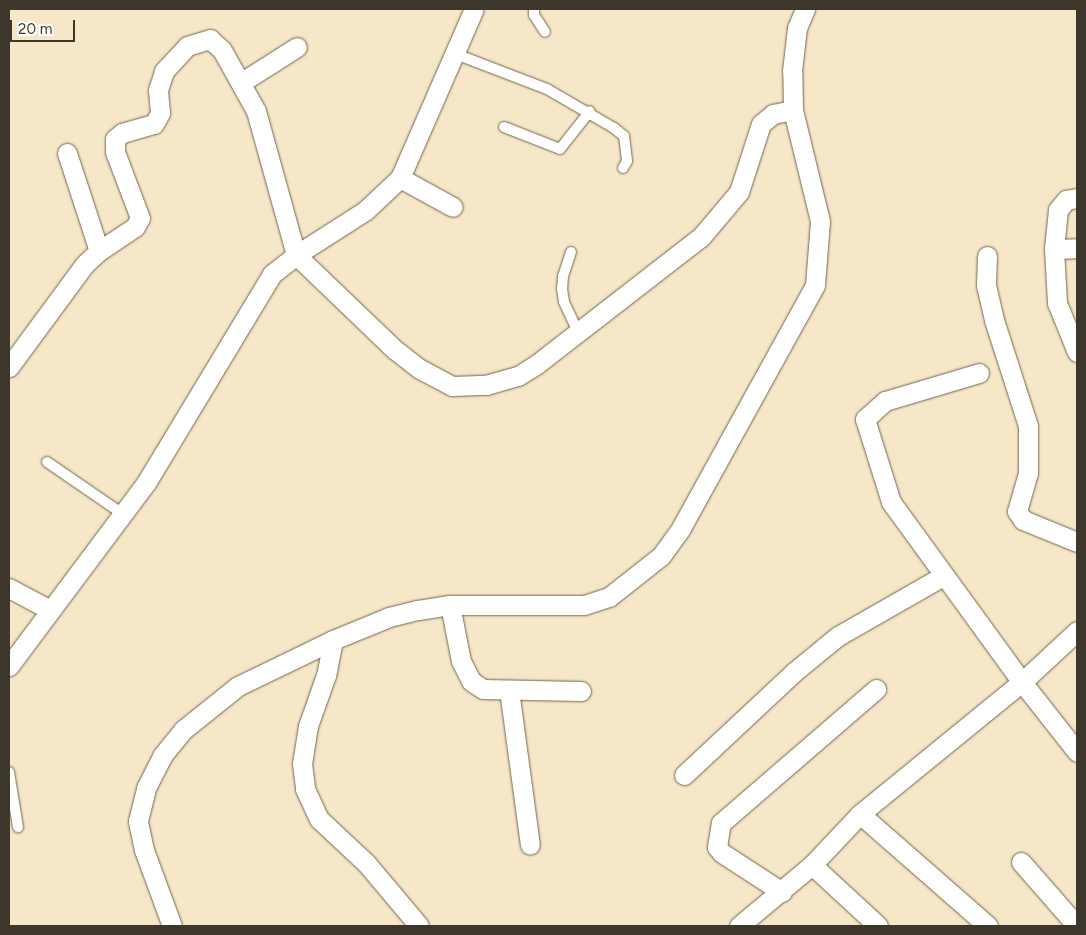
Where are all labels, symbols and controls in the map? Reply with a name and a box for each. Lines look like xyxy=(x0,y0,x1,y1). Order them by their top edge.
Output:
scale bar xyxy=(12,10,78,42)
text: 20 m xyxy=(18,20,52,38)

